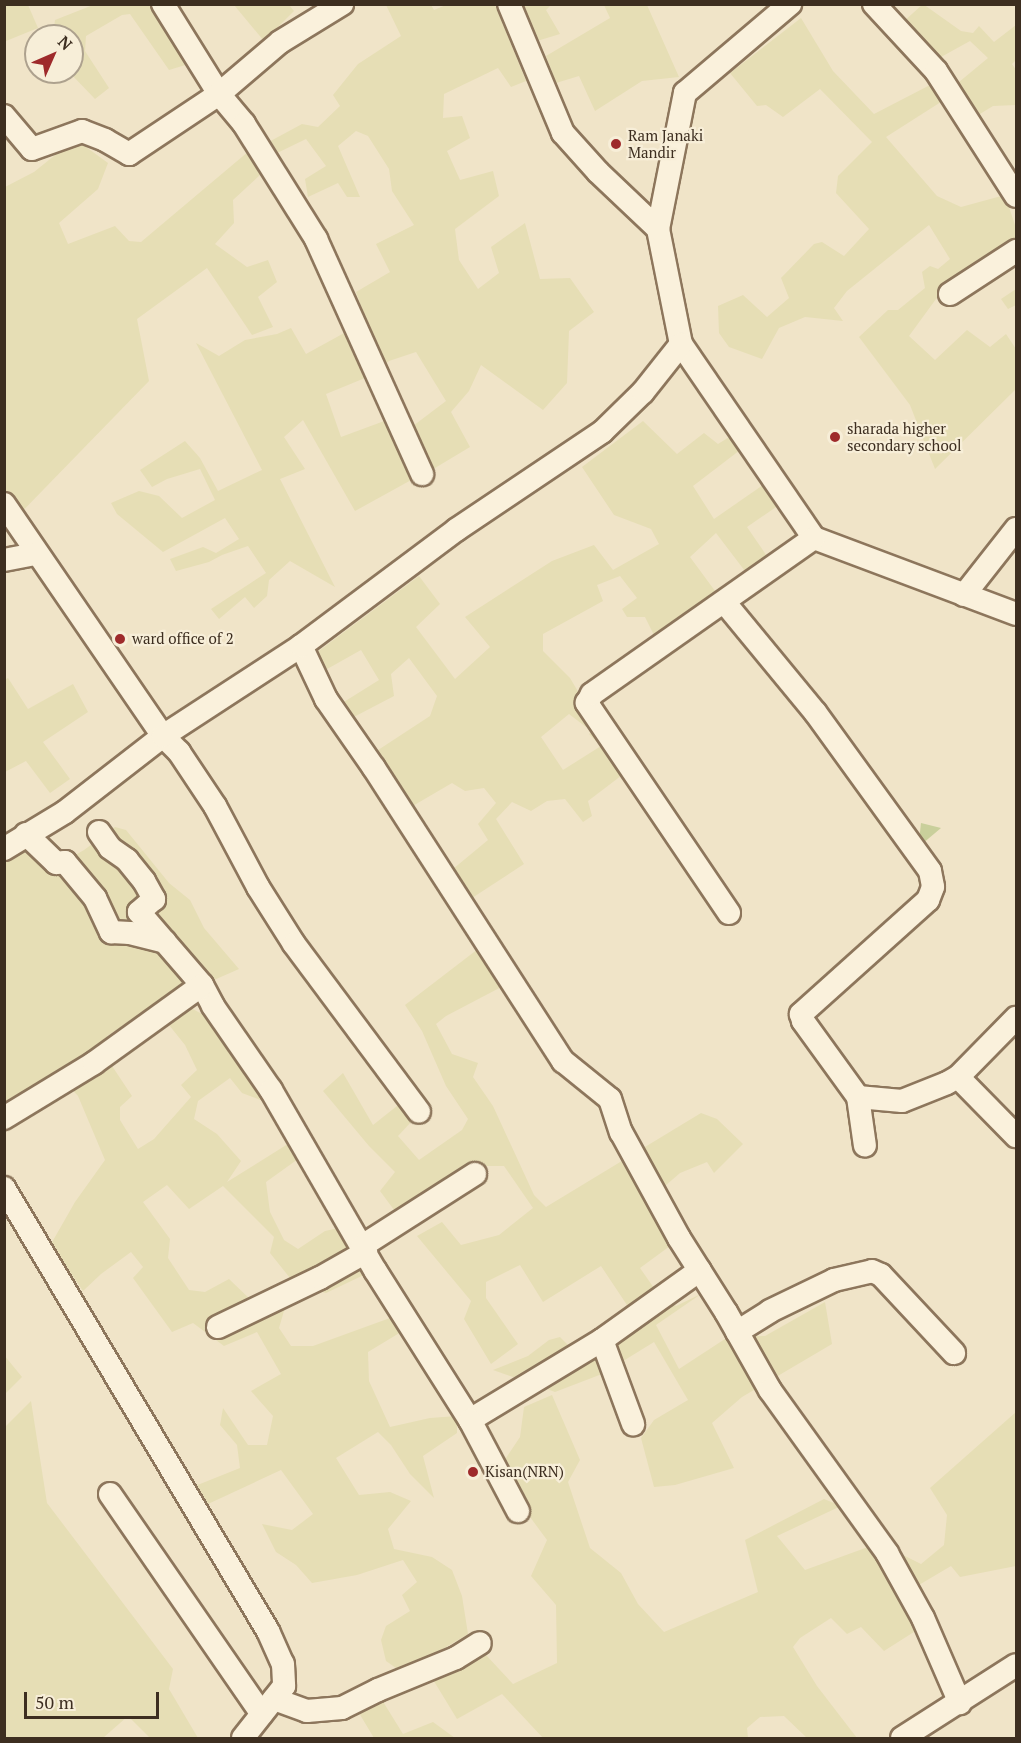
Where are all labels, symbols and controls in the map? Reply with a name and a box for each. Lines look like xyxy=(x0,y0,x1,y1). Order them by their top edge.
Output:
north arrow xyxy=(24,24,84,84)
text: N xyxy=(53,31,77,55)
place label: Ram Janaki Mandir xyxy=(628,126,703,161)
marker: Ram Janaki Mandir xyxy=(609,137,623,151)
place label: sharada higher secondary school xyxy=(847,419,961,454)
marker: sharada higher secondary school xyxy=(828,430,842,444)
place label: ward office of 2 xyxy=(132,630,234,648)
marker: ward office of 2 xyxy=(113,632,127,646)
place label: Kisan(NRN) xyxy=(485,1463,564,1481)
marker: Kisan(NRN) xyxy=(466,1465,480,1479)
scale bar xyxy=(27,1680,162,1718)
text: 50 m xyxy=(35,1690,74,1714)

